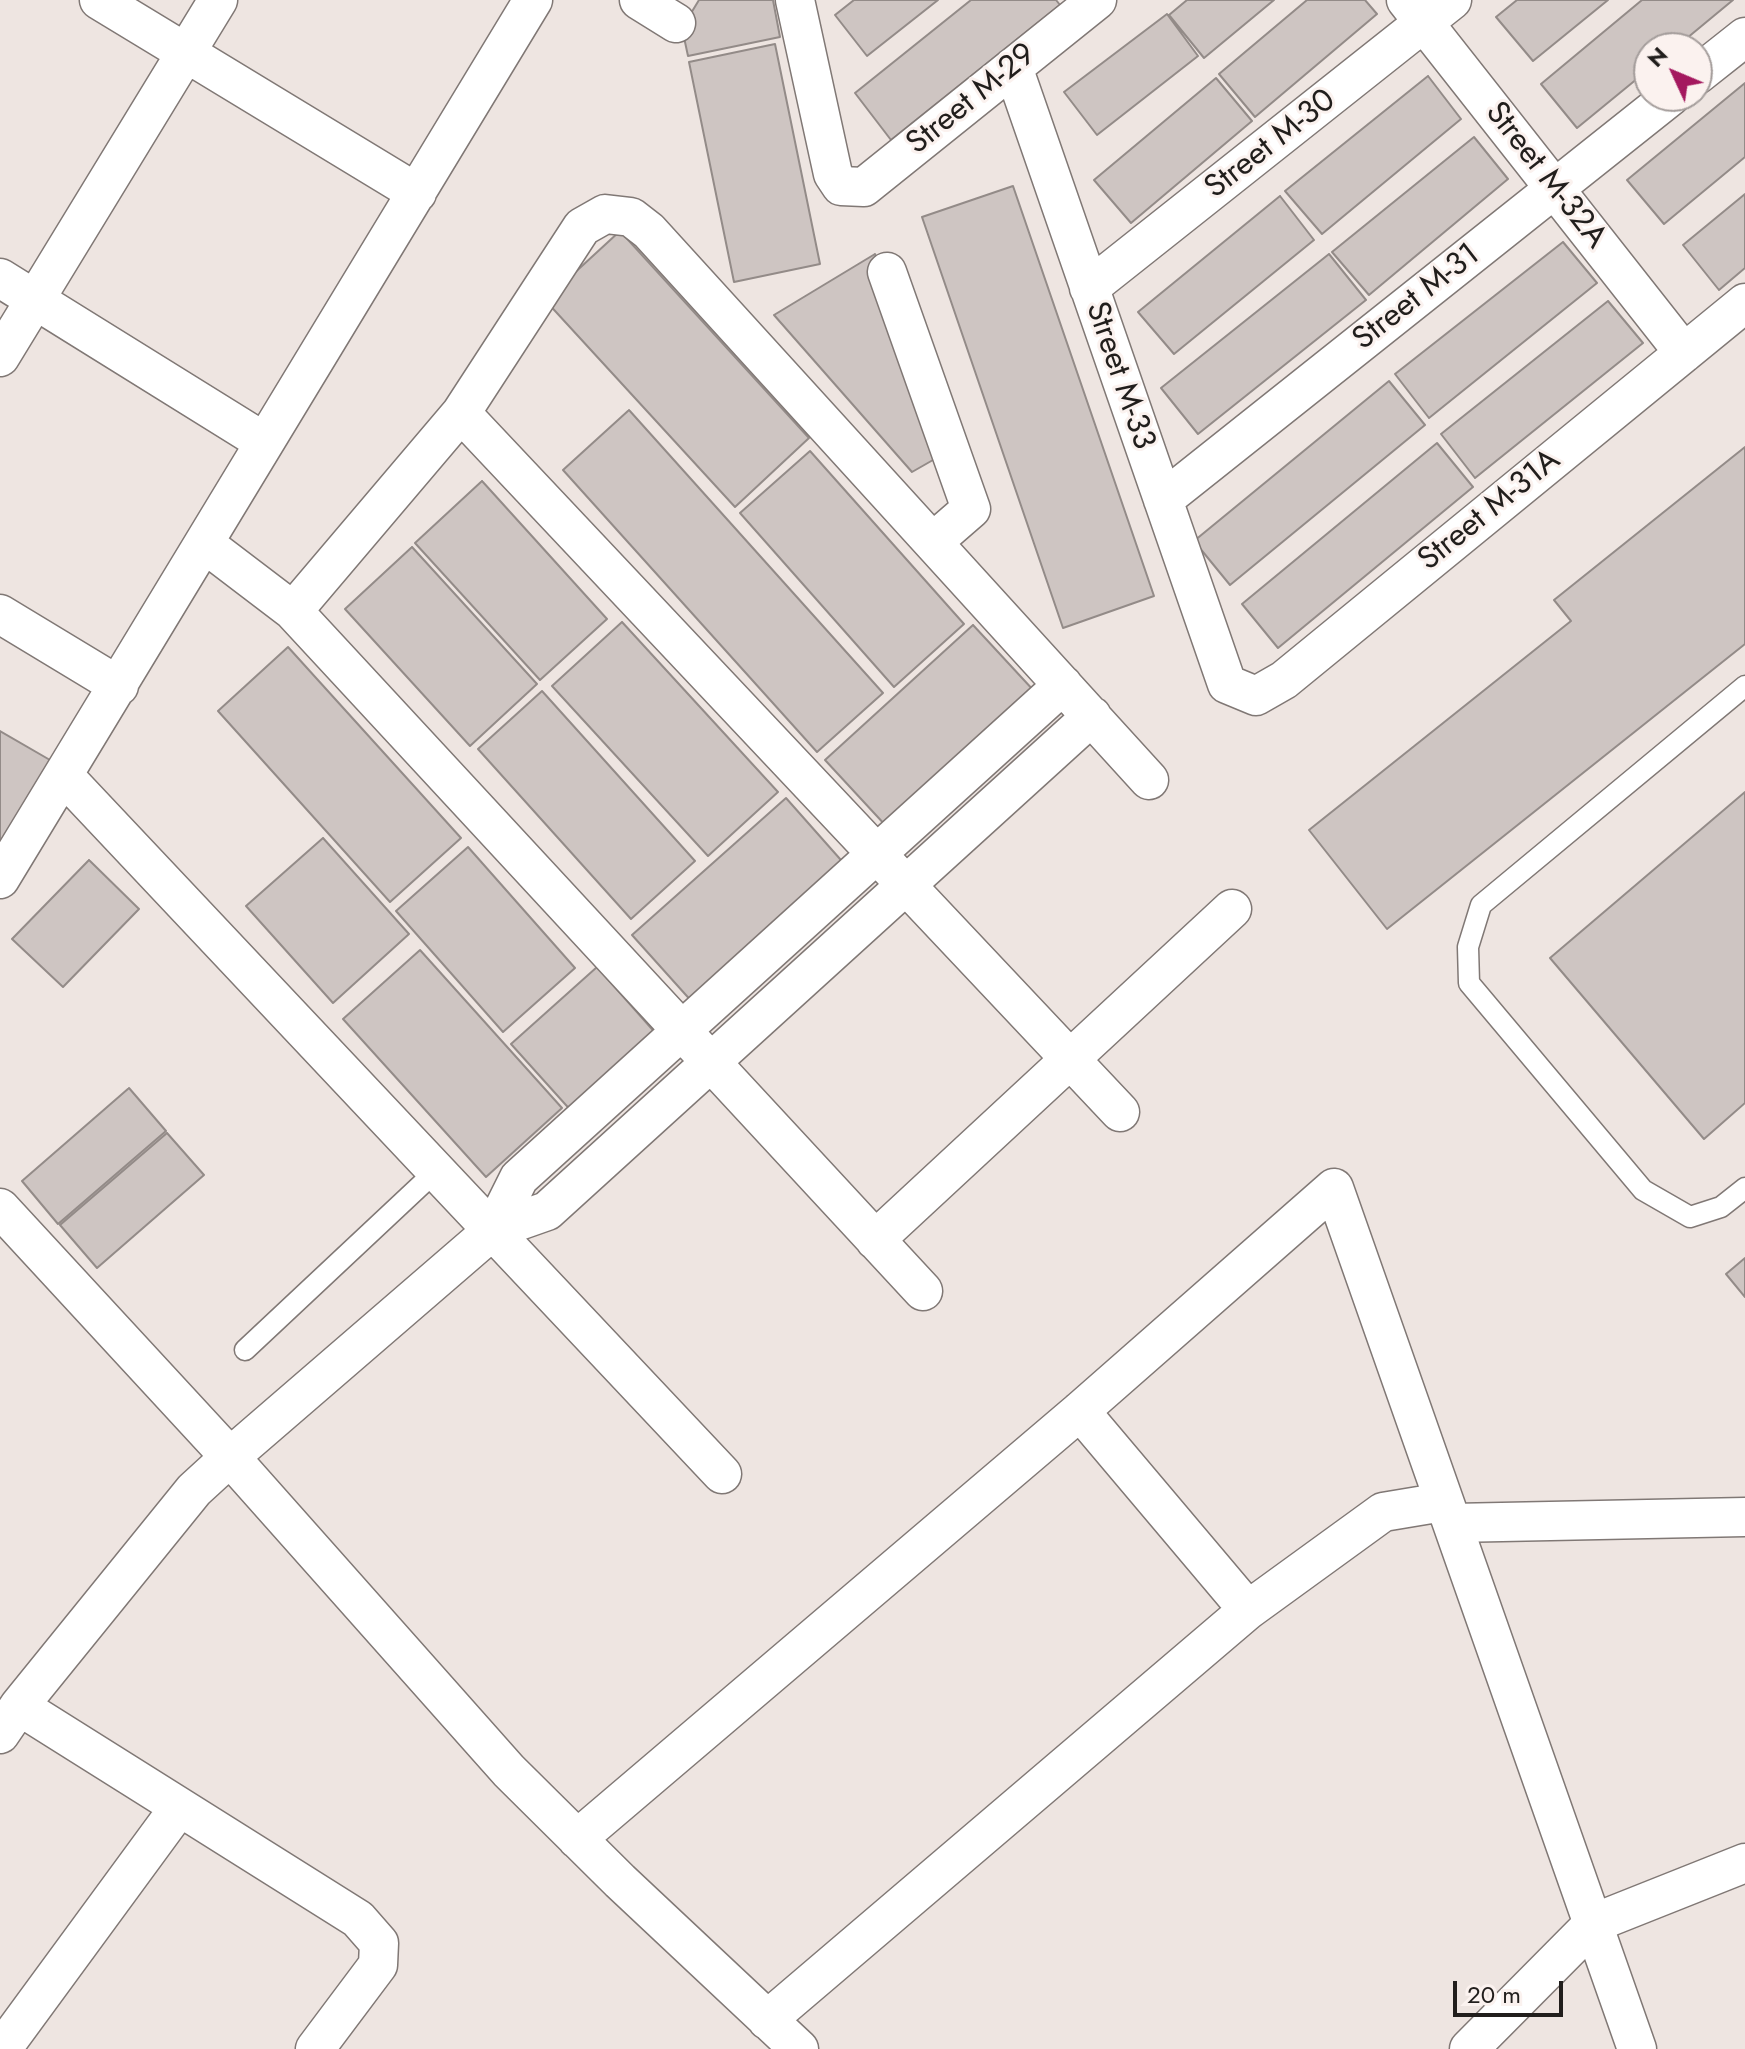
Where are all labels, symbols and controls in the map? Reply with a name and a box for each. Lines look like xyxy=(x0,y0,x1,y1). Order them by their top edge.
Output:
north arrow xyxy=(1633,32,1713,112)
street label: Street M-29 xyxy=(900,36,1044,164)
text: N xyxy=(1640,39,1675,74)
street label: Street M-30 xyxy=(1198,82,1344,208)
street label: Street M-32A xyxy=(1476,95,1614,257)
street label: Street M-31 xyxy=(1346,237,1488,359)
street label: Street M-33 xyxy=(1076,297,1162,455)
street label: Street M-31A xyxy=(1411,442,1569,580)
scale bar xyxy=(1457,1965,1567,2015)
text: 20 m xyxy=(1467,1977,1521,2012)

